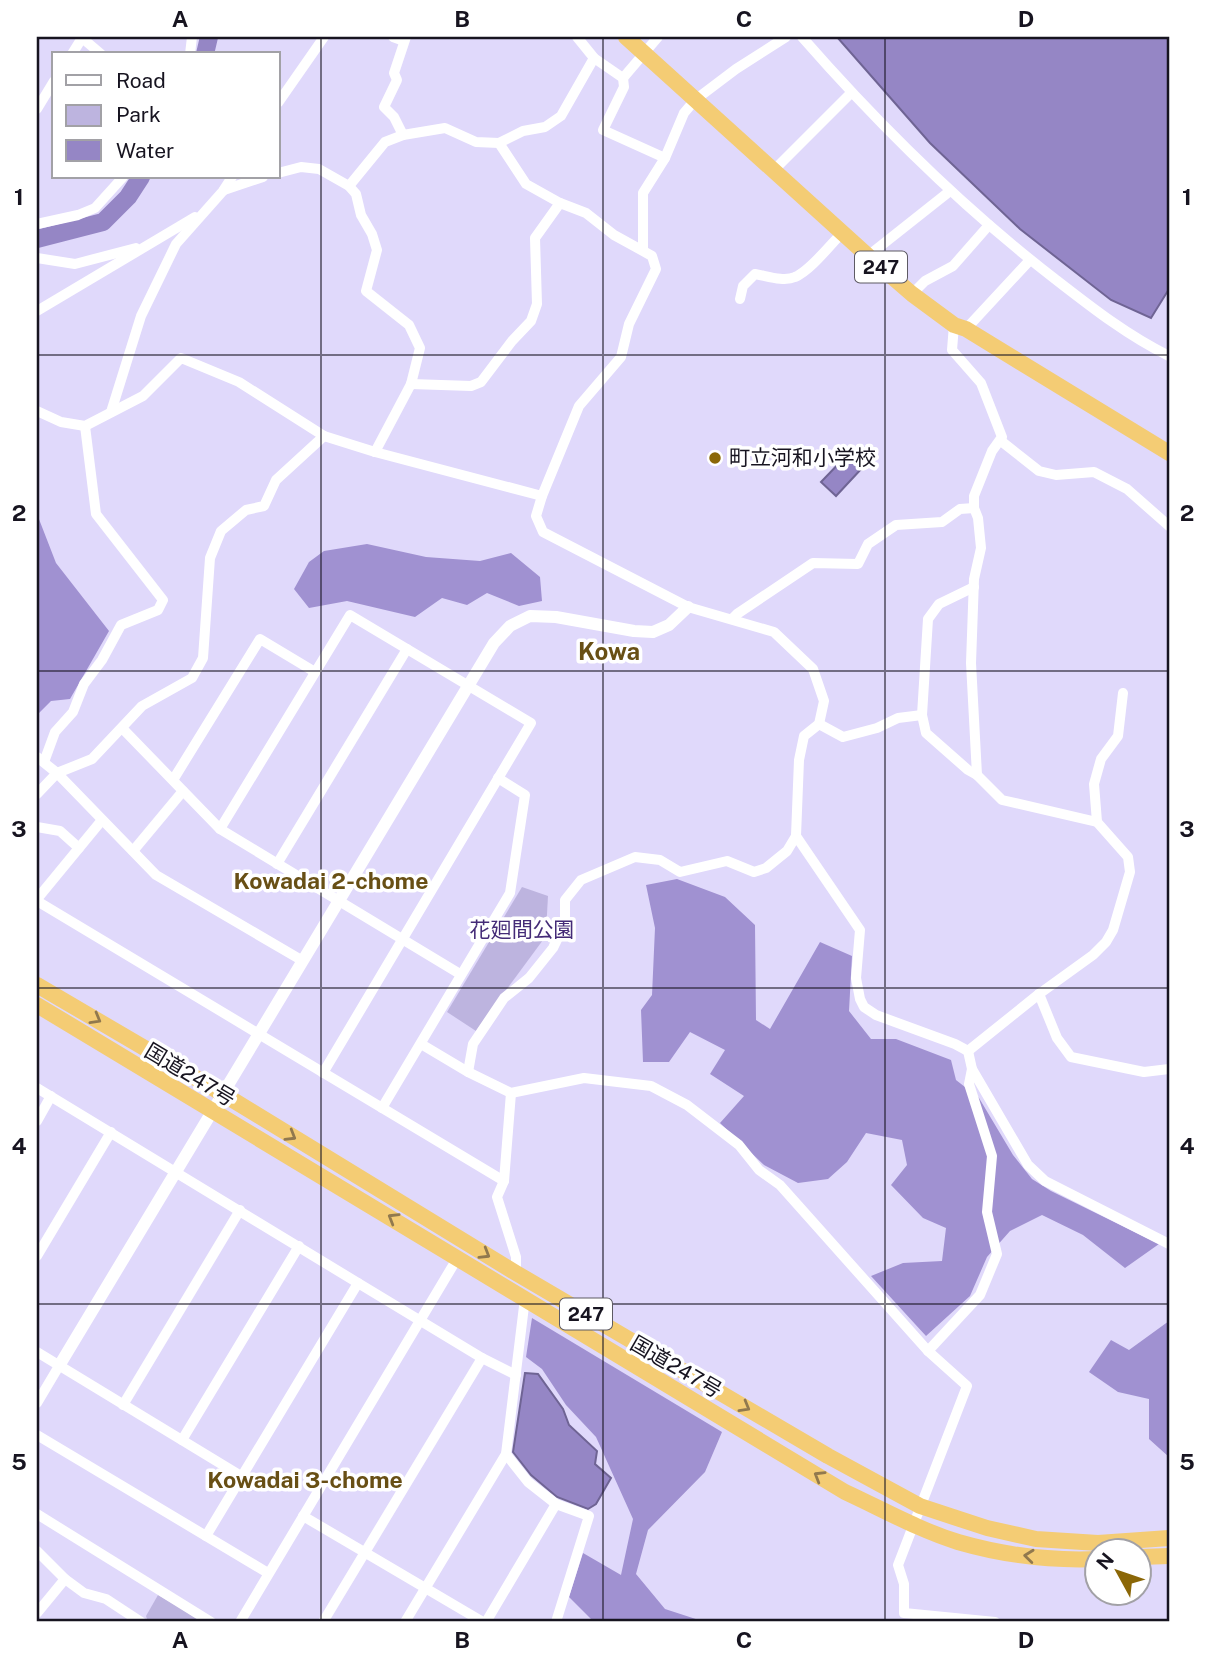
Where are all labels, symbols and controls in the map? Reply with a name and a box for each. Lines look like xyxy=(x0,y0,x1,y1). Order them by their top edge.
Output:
text: A xyxy=(172,5,189,32)
text: B xyxy=(454,5,470,32)
text: C xyxy=(736,5,752,32)
text: D xyxy=(1018,5,1034,32)
legend xyxy=(52,52,280,178)
text: Road xyxy=(116,68,166,93)
text: Park xyxy=(116,102,161,127)
text: Water xyxy=(116,138,174,163)
text: 1 xyxy=(14,183,24,210)
text: 1 xyxy=(1182,183,1192,210)
road number: 247 xyxy=(855,252,907,282)
place label: 町立河和小学校 xyxy=(729,445,876,470)
marker: 町立河和小学校 xyxy=(707,450,723,466)
text: 2 xyxy=(12,499,26,526)
text: 2 xyxy=(1180,499,1194,526)
district label: Kowa xyxy=(578,637,640,665)
text: 3 xyxy=(11,815,27,842)
text: 3 xyxy=(1179,815,1195,842)
district label: Kowadai 2-chome xyxy=(234,867,428,894)
park label: 花廻間公園 xyxy=(470,917,575,942)
one-way arrow xyxy=(88,1011,101,1024)
street label: 国道247号 xyxy=(140,1038,240,1111)
one-way arrow xyxy=(284,1127,297,1140)
text: 4 xyxy=(11,1132,27,1159)
text: 4 xyxy=(1179,1132,1195,1159)
one-way arrow xyxy=(388,1214,401,1227)
one-way arrow xyxy=(478,1246,491,1259)
road number: 247 xyxy=(560,1298,612,1330)
street label: 国道247号 xyxy=(626,1330,726,1403)
one-way arrow xyxy=(737,1399,750,1412)
text: 5 xyxy=(11,1448,27,1475)
text: 5 xyxy=(1179,1448,1195,1475)
district label: Kowadai 3-chome xyxy=(207,1466,403,1493)
one-way arrow xyxy=(813,1471,826,1484)
north arrow xyxy=(1084,1536,1154,1606)
text: N xyxy=(1092,1548,1118,1574)
one-way arrow xyxy=(1024,1549,1035,1564)
text: A xyxy=(172,1626,189,1653)
text: B xyxy=(454,1626,470,1653)
text: C xyxy=(736,1626,752,1653)
text: D xyxy=(1018,1626,1034,1653)

